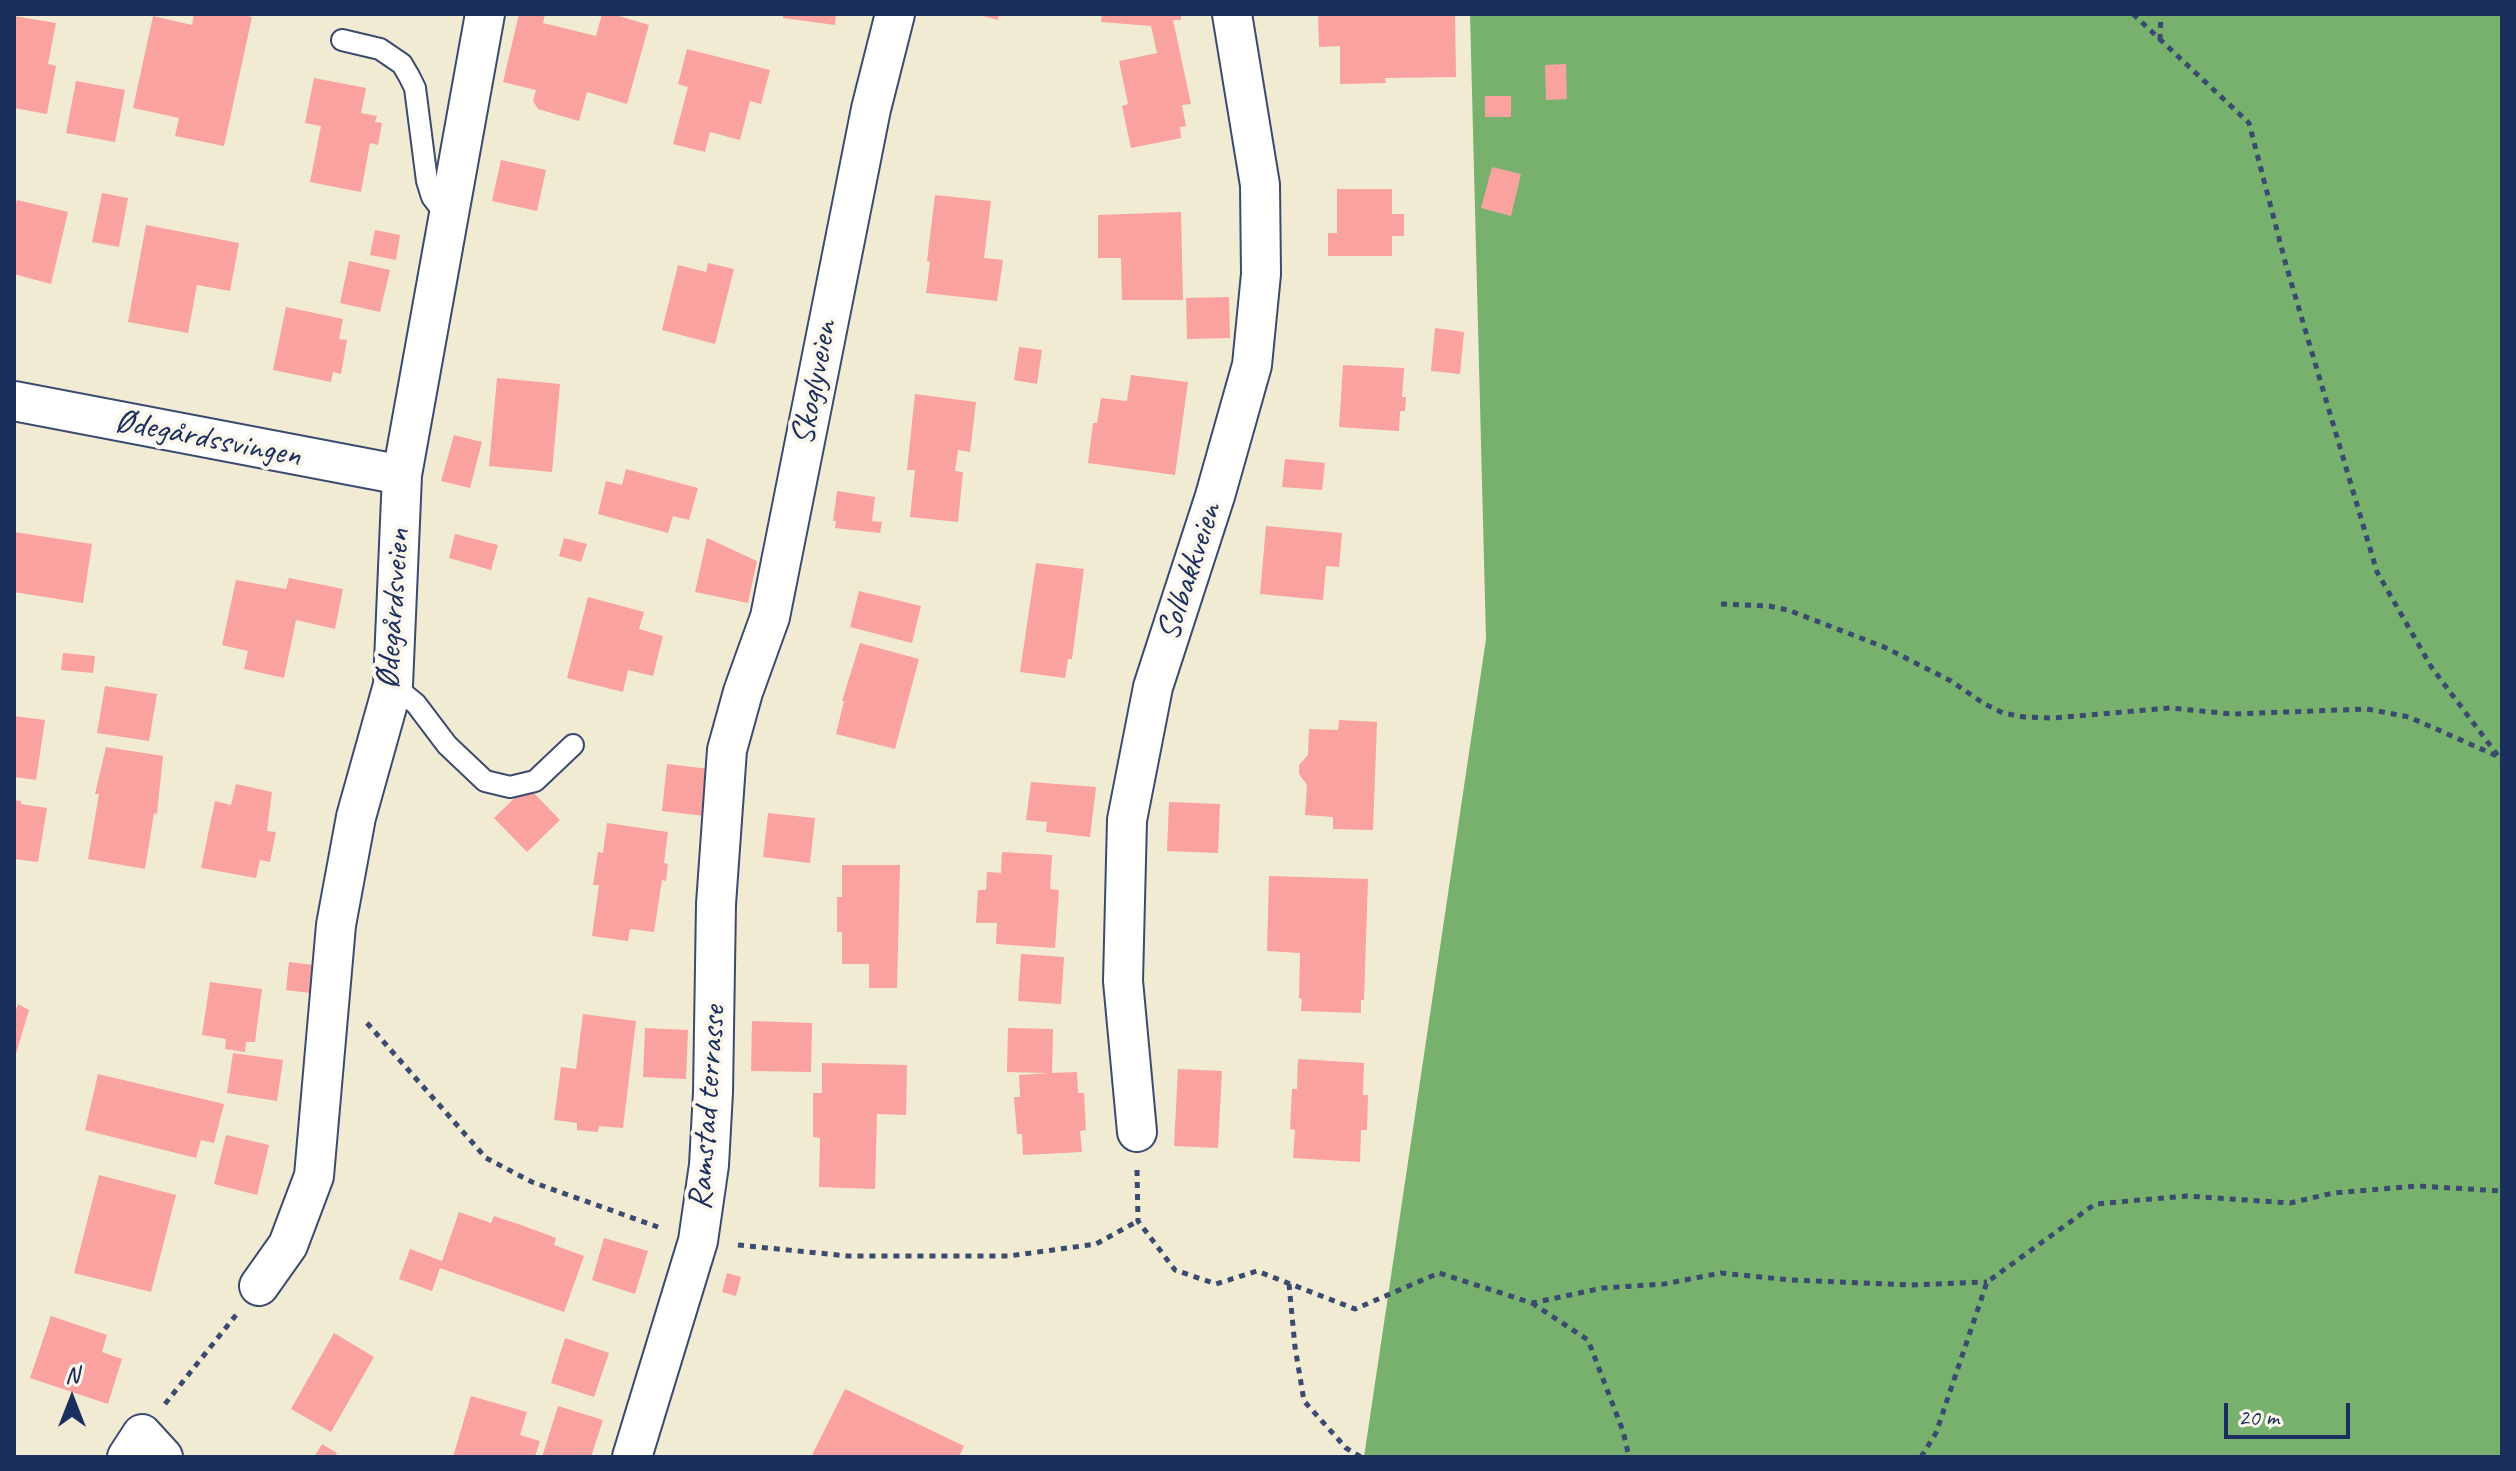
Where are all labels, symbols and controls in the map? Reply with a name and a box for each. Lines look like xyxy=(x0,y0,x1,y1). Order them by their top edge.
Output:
street label: Skoglyveien xyxy=(783,317,847,449)
street label: Ødegårdssvingen xyxy=(112,401,304,477)
street label: Solbakkveien xyxy=(1149,498,1231,646)
street label: Ødegårdsveien xyxy=(368,528,420,690)
street label: Ramstad terrasse xyxy=(681,1005,735,1211)
north arrow xyxy=(32,1359,112,1439)
text: N xyxy=(65,1361,79,1389)
scale bar xyxy=(2228,1387,2354,1437)
text: 20 m xyxy=(2238,1402,2279,1432)

